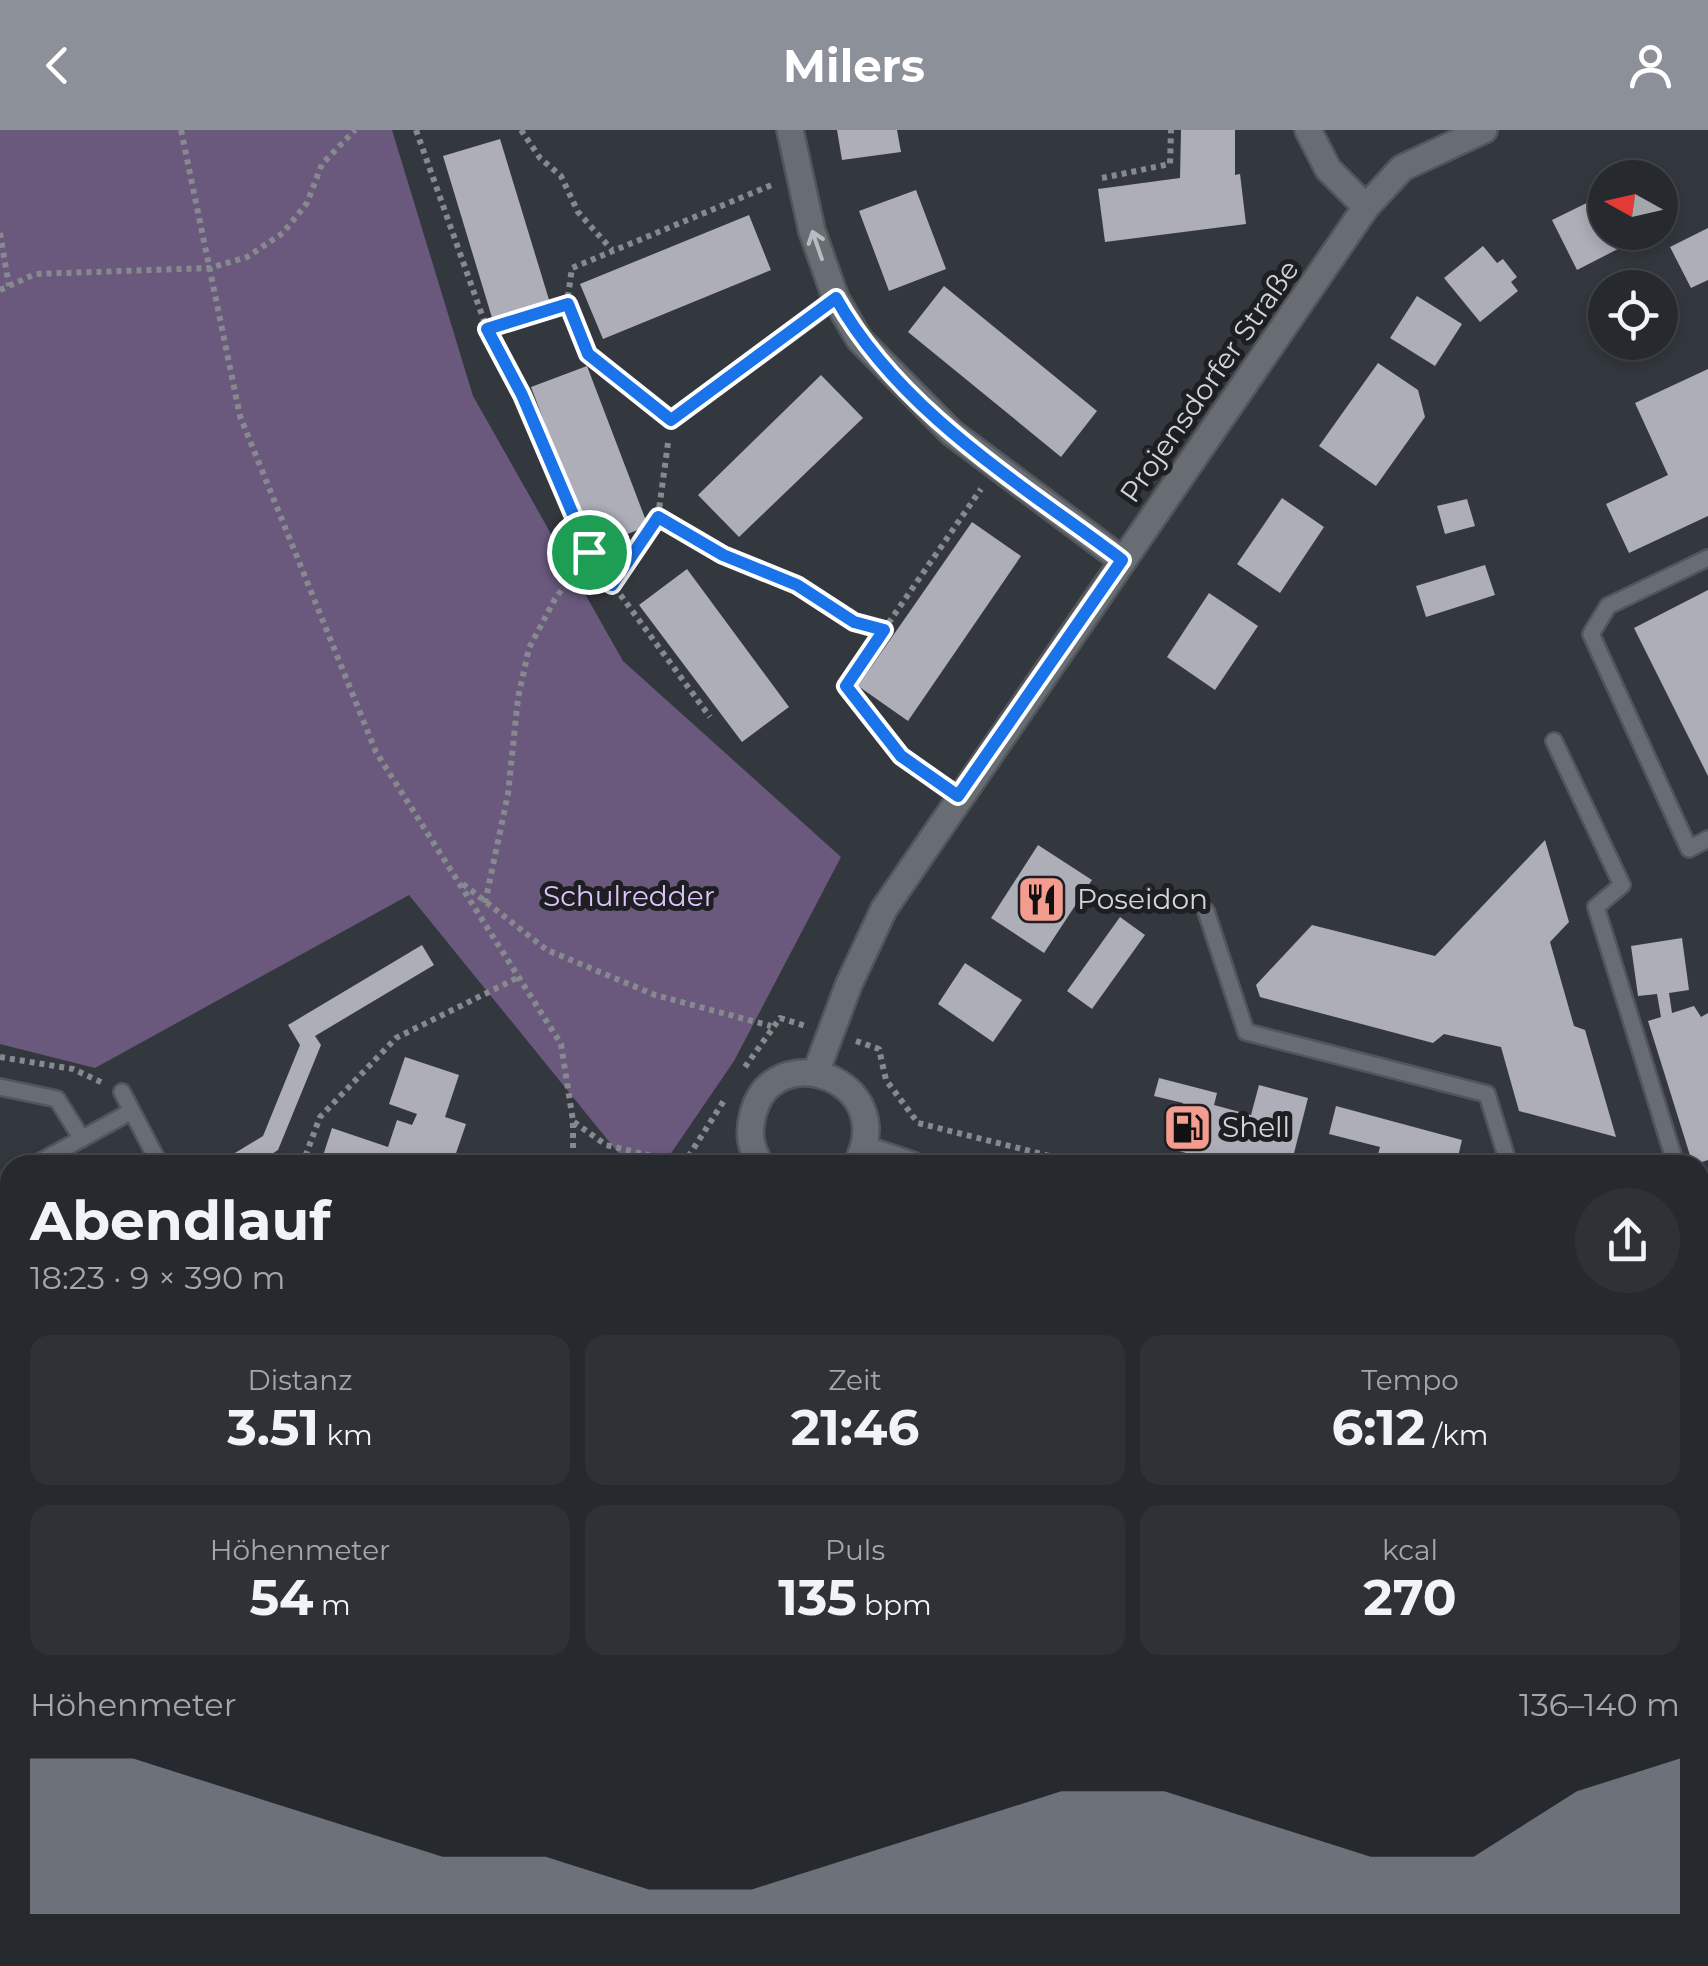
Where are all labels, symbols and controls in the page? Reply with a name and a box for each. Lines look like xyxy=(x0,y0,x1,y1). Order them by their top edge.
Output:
icon: back xyxy=(30,38,85,93)
text: Milers xyxy=(783,38,925,93)
icon: person xyxy=(1623,38,1678,93)
north arrow xyxy=(1588,160,1678,250)
map controls xyxy=(1588,160,1678,360)
one-way arrow xyxy=(807,230,825,261)
street label: Projensdorfer Straße xyxy=(1112,253,1306,509)
button: locate xyxy=(1588,270,1678,360)
pin xyxy=(547,510,632,595)
icon: arrive xyxy=(562,525,617,580)
restaurant icon: Poseidon xyxy=(1016,873,1068,925)
park label: Schulredder xyxy=(543,879,715,913)
place label: Poseidon xyxy=(1077,882,1208,916)
fuel station icon: Shell xyxy=(1161,1101,1213,1153)
place label: Shell xyxy=(1222,1110,1290,1144)
text: Abendlauf xyxy=(30,1187,331,1254)
button: share xyxy=(1575,1188,1680,1293)
text: 18:23 · 9 × 390 m xyxy=(30,1258,286,1297)
text: Distanz xyxy=(248,1363,352,1397)
text: Zeit xyxy=(828,1363,882,1397)
text: Tempo xyxy=(1361,1363,1459,1397)
text: 3.51 xyxy=(227,1397,319,1458)
text: 21:46 xyxy=(791,1397,919,1458)
text: 6:12 xyxy=(1331,1397,1425,1458)
text: km xyxy=(319,1418,373,1452)
text: /km xyxy=(1425,1418,1489,1452)
text: Höhenmeter xyxy=(210,1533,390,1567)
text: Puls xyxy=(825,1533,885,1567)
text: kcal xyxy=(1382,1533,1438,1567)
text: 54 xyxy=(249,1567,314,1628)
text: 135 xyxy=(778,1567,857,1628)
text: 270 xyxy=(1363,1567,1457,1628)
text: m xyxy=(314,1588,351,1622)
text: bpm xyxy=(857,1588,932,1622)
text: Höhenmeter xyxy=(30,1685,237,1724)
text: 136–140 m xyxy=(1519,1685,1680,1724)

